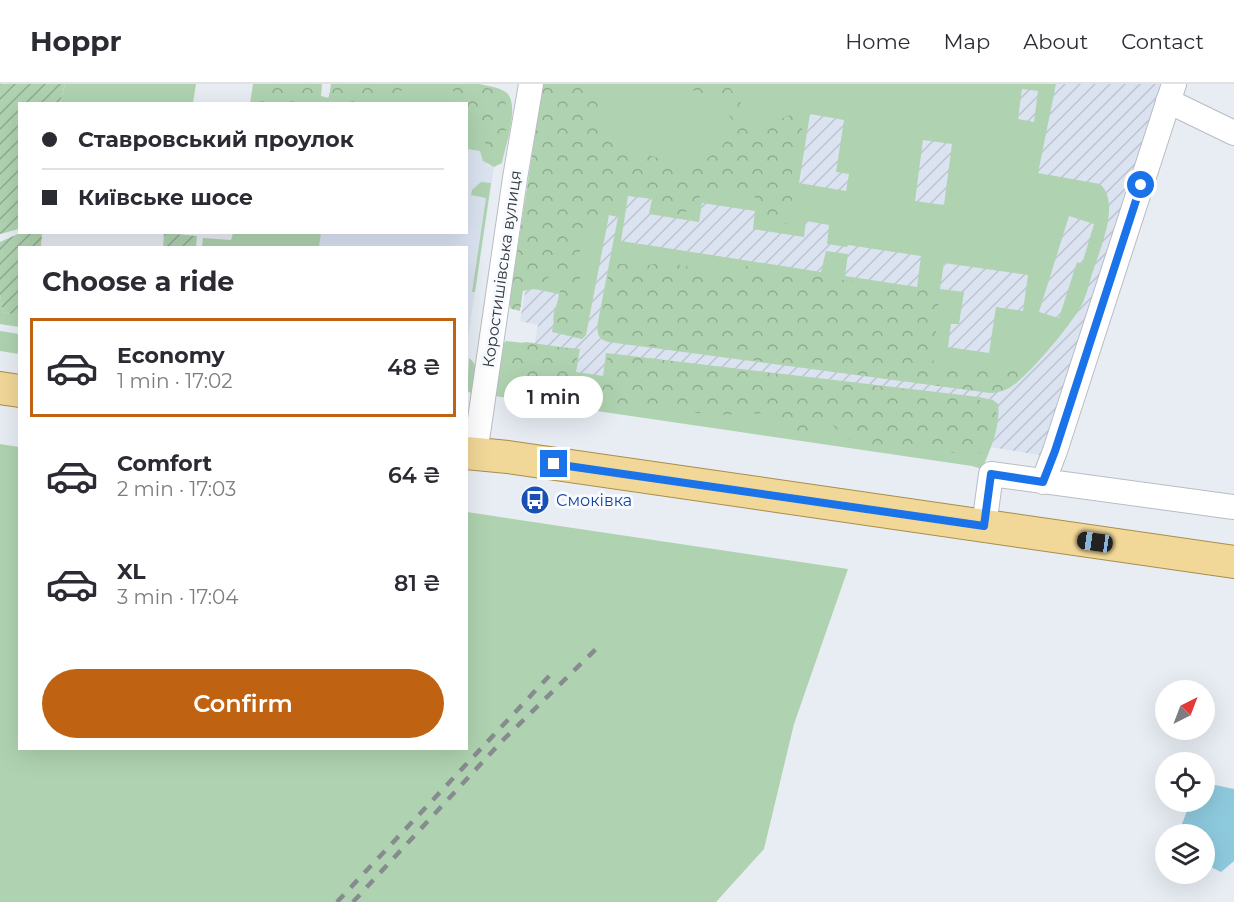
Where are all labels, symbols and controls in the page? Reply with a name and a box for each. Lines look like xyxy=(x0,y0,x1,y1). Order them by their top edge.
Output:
text: Hoppr xyxy=(30,24,122,58)
text: Home xyxy=(845,29,910,54)
text: Map xyxy=(943,29,990,54)
text: About xyxy=(1023,29,1088,54)
text: Contact xyxy=(1121,29,1204,54)
text: Ставровський проулок xyxy=(78,126,354,153)
street label: Коростишівська вулиця xyxy=(479,169,525,369)
route start xyxy=(1127,171,1154,198)
text: Київське шосе xyxy=(78,184,253,211)
text: Choose a ride xyxy=(42,265,234,298)
icon: car xyxy=(45,341,99,395)
text: Economy xyxy=(117,342,225,369)
text: 48 ₴ xyxy=(387,354,441,381)
text: 1 min · 17:02 xyxy=(117,369,233,393)
callout: 1 min xyxy=(504,377,604,419)
text: 1 min xyxy=(527,385,580,409)
icon: car xyxy=(45,449,99,503)
text: Comfort xyxy=(117,450,212,477)
route end xyxy=(540,450,567,477)
text: 64 ₴ xyxy=(388,462,441,489)
text: 2 min · 17:03 xyxy=(117,477,236,501)
bus stop icon: Смоківка xyxy=(519,484,551,516)
place label: Смоківка xyxy=(556,491,632,510)
car xyxy=(1076,531,1114,553)
icon: car xyxy=(45,557,99,611)
text: XL xyxy=(117,558,146,585)
text: 81 ₴ xyxy=(394,570,441,597)
text: 3 min · 17:04 xyxy=(117,585,238,609)
button: Confirm xyxy=(42,669,444,738)
north arrow xyxy=(1155,680,1215,740)
map controls xyxy=(1155,680,1215,884)
button: locate xyxy=(1155,752,1215,812)
button: layers xyxy=(1155,824,1215,884)

